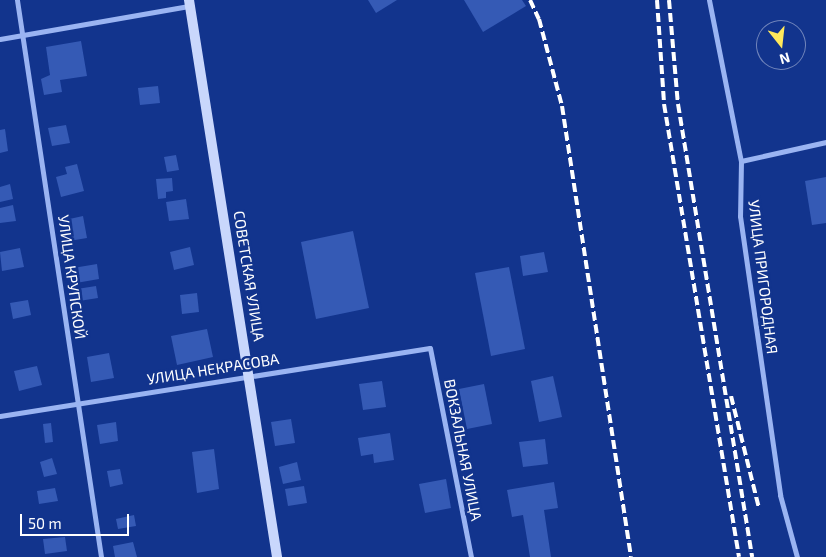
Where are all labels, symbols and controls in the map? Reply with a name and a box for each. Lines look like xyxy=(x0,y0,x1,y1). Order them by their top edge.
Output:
north arrow xyxy=(756,20,806,70)
text: N xyxy=(778,49,792,69)
street label: УЛИЦА ПРИГОРОДНАЯ xyxy=(745,199,781,355)
street label: СОВЕТСКАЯ УЛИЦА xyxy=(230,210,268,342)
street label: УЛИЦА КРУПСКОЙ xyxy=(54,214,90,340)
street label: УЛИЦА НЕКРАСОВА xyxy=(146,350,280,388)
street label: ВОКЗАЛЬНАЯ УЛИЦА xyxy=(440,378,486,522)
scale bar xyxy=(22,504,131,536)
text: 50 m xyxy=(28,514,62,532)

